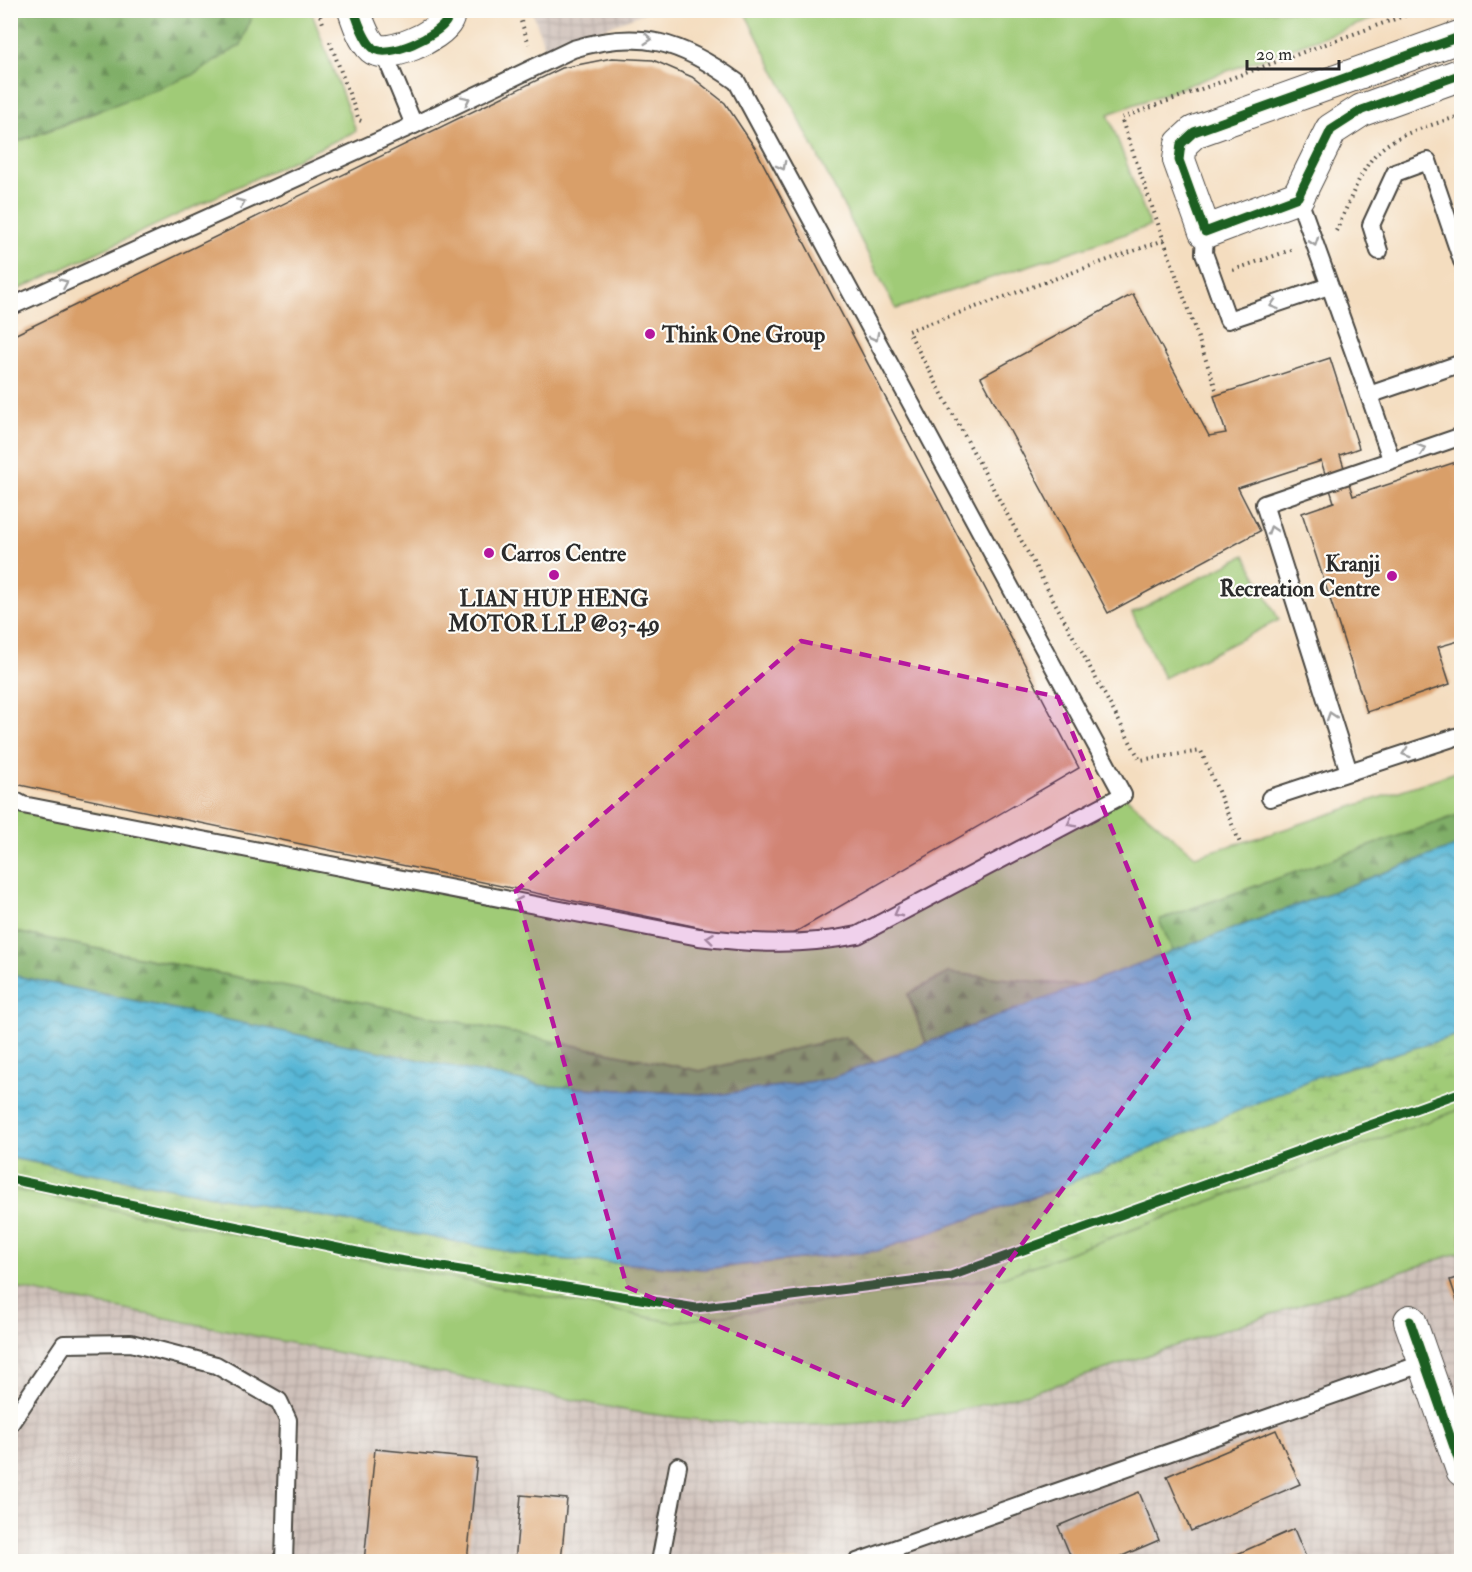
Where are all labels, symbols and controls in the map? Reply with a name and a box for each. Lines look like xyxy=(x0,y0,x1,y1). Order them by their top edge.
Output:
one-way arrow xyxy=(644,33,653,46)
scale bar xyxy=(1247,33,1338,71)
text: 20 m xyxy=(1256,43,1292,66)
one-way arrow xyxy=(460,96,471,107)
one-way arrow xyxy=(775,160,786,170)
one-way arrow xyxy=(235,198,246,210)
one-way arrow xyxy=(1306,236,1319,247)
one-way arrow xyxy=(57,279,68,291)
one-way arrow xyxy=(1269,297,1280,310)
place label: Think One Group xyxy=(661,321,825,350)
marker: Think One Group xyxy=(643,327,657,341)
one-way arrow xyxy=(868,331,879,342)
one-way arrow xyxy=(1416,444,1427,456)
one-way arrow xyxy=(1267,525,1279,536)
place label: Carros Centre xyxy=(501,540,627,568)
marker: Carros Centre xyxy=(482,546,496,560)
place label: Kranji Recreation Centre xyxy=(1220,550,1381,603)
marker: LIAN HUP HENG MOTOR LLP @03-49 xyxy=(547,568,561,582)
marker: Kranji Recreation Centre xyxy=(1385,569,1399,583)
place label: LIAN HUP HENG MOTOR LLP @03-49 xyxy=(447,585,660,638)
one-way arrow xyxy=(1326,711,1338,722)
one-way arrow xyxy=(1401,746,1412,759)
one-way arrow xyxy=(1066,815,1077,827)
one-way arrow xyxy=(514,896,524,909)
one-way arrow xyxy=(894,906,905,918)
one-way arrow xyxy=(705,932,714,945)

